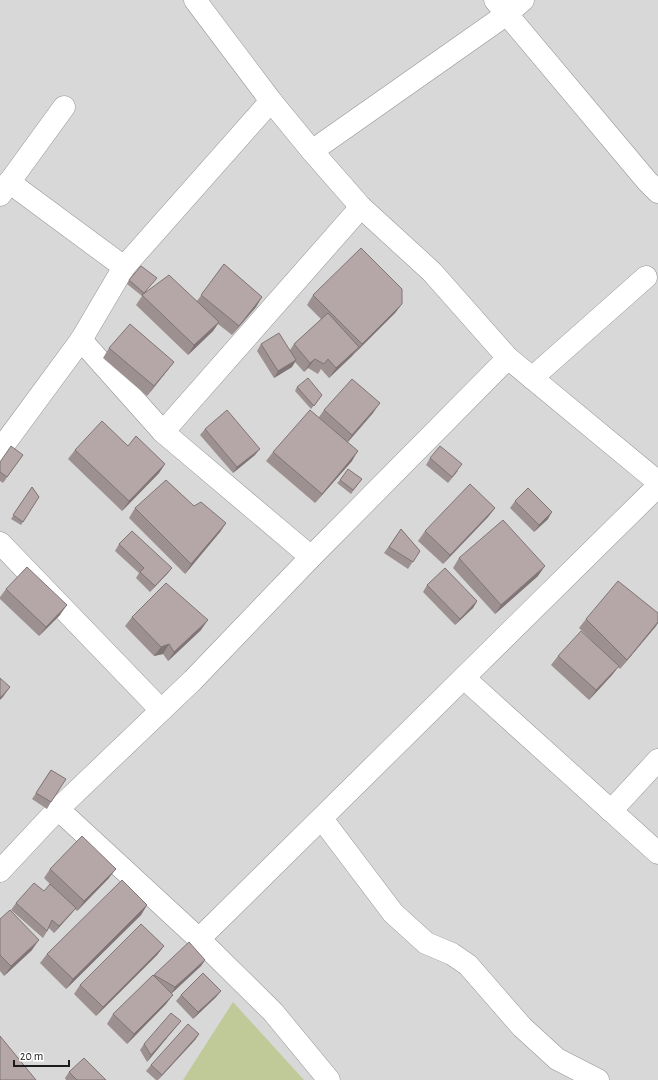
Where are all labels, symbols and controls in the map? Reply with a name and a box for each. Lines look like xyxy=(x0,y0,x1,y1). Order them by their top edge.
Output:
scale bar xyxy=(14,1042,69,1068)
text: 20 m xyxy=(20,1050,43,1062)

